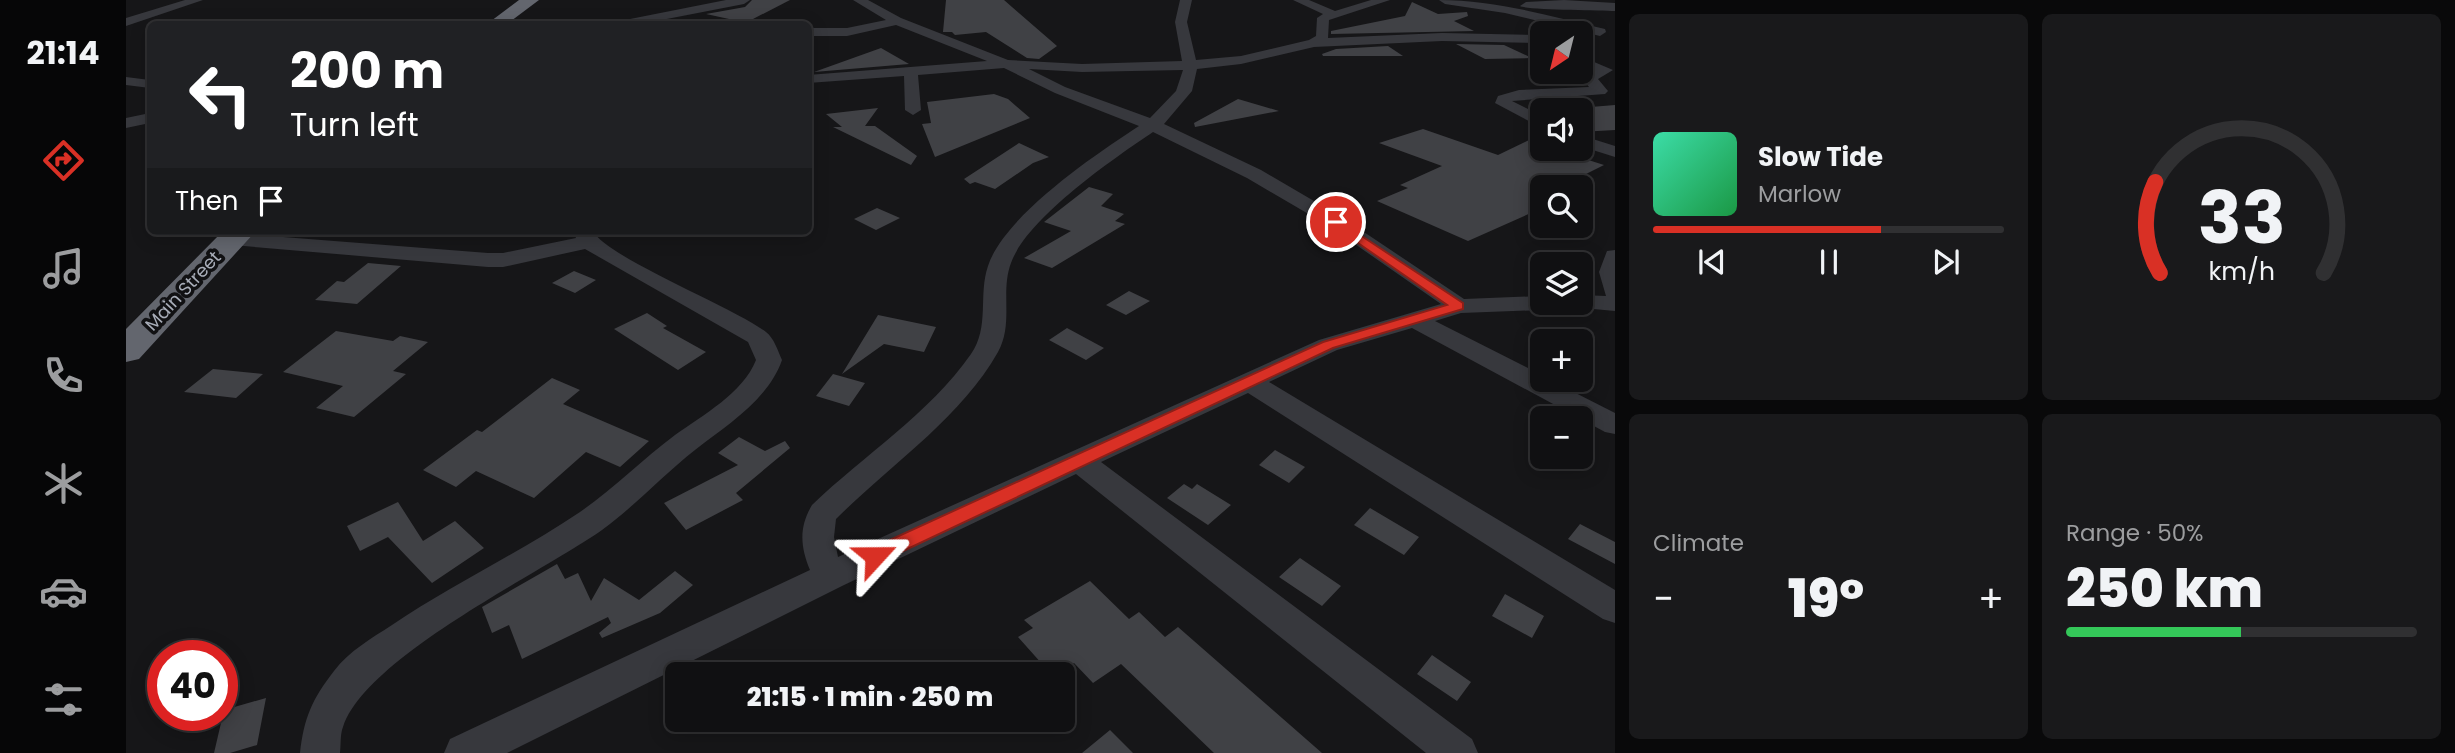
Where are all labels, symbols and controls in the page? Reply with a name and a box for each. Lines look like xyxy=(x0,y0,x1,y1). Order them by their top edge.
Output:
north arrow xyxy=(1530,21,1592,84)
map controls xyxy=(1530,21,1593,469)
text: 21:14 xyxy=(26,30,100,75)
text: 200 m xyxy=(290,37,444,105)
icon: left xyxy=(175,49,266,140)
button: sound xyxy=(1530,98,1593,161)
text: Turn left xyxy=(290,102,419,147)
icon: directions xyxy=(39,136,88,185)
text: Slow Tide xyxy=(1758,139,1883,175)
text: 33 xyxy=(2197,167,2286,268)
button: search xyxy=(1530,175,1593,238)
text: Marlow xyxy=(1758,178,1841,210)
icon: arrive xyxy=(252,182,290,220)
text: Then xyxy=(175,183,238,219)
pin xyxy=(1306,192,1366,252)
icon: arrive xyxy=(1317,203,1355,241)
icon: previous xyxy=(1693,243,1731,281)
icon: pause xyxy=(1810,243,1848,281)
icon: next xyxy=(1927,243,1965,281)
icon: music xyxy=(39,244,88,293)
street label: Main Street xyxy=(139,245,226,336)
button: layers xyxy=(1530,252,1593,315)
text: km/h xyxy=(2208,254,2275,289)
button: + xyxy=(1530,329,1593,392)
icon: phone xyxy=(39,351,88,400)
button: − xyxy=(1530,406,1593,469)
icon: climate xyxy=(39,459,88,508)
text: Range · 50% xyxy=(2066,517,2204,549)
position arrow xyxy=(838,519,912,593)
text: Climate xyxy=(1653,527,1744,559)
text: 250 km xyxy=(2066,552,2263,625)
text: 19° xyxy=(1788,562,1864,635)
icon: car xyxy=(39,567,88,616)
text: − xyxy=(1653,572,1674,625)
text: + xyxy=(1978,572,2004,625)
speed limit sign: 40 xyxy=(147,640,238,731)
icon: filters xyxy=(39,675,88,724)
text: 21:15 · 1 min · 250 m xyxy=(747,679,993,715)

